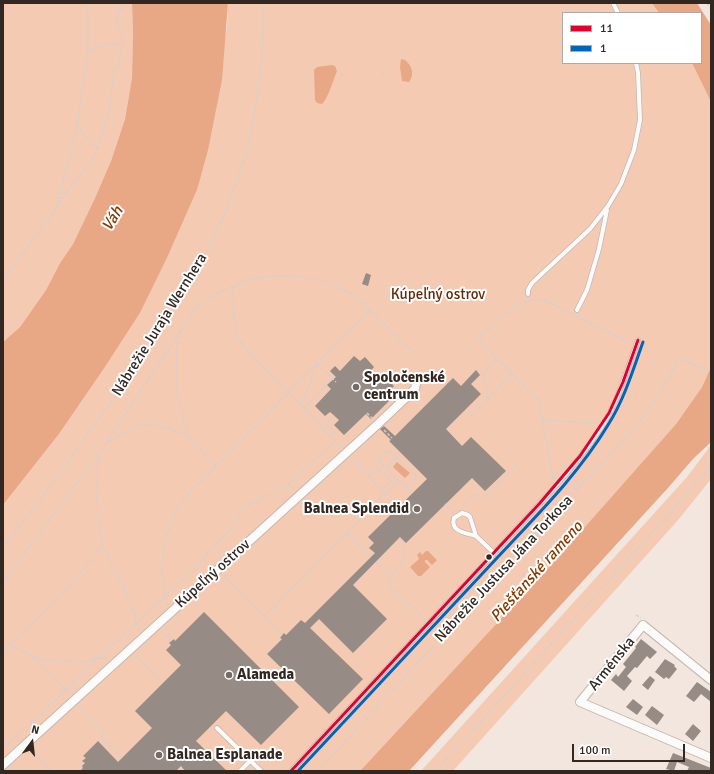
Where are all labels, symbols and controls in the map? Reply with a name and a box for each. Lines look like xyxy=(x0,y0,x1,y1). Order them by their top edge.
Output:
legend xyxy=(562,12,702,64)
text: 11 xyxy=(600,21,613,36)
text: 1 xyxy=(600,41,606,56)
water label: Váh xyxy=(98,203,128,235)
street label: Nábrežie Juraja Wernhera xyxy=(109,250,211,400)
park label: Kúpeľný ostrov xyxy=(391,286,485,304)
place label: Spoločenské centrum xyxy=(364,369,445,404)
marker: Spoločenské centrum xyxy=(351,382,361,392)
street label: Nábrežie Justusa Jána Torkosa xyxy=(431,492,577,646)
place label: Balnea Splendid xyxy=(304,500,409,518)
marker: Balnea Splendid xyxy=(412,504,422,514)
water label: Piešťanské rameno xyxy=(487,518,587,626)
street label: Kúpeľný ostrov xyxy=(172,536,254,612)
unlabelled marker xyxy=(484,552,494,562)
street label: Arménska xyxy=(585,633,639,695)
place label: Alameda xyxy=(237,666,294,684)
marker: Alameda xyxy=(224,670,234,680)
north arrow xyxy=(12,722,52,762)
text: N xyxy=(30,723,41,737)
scale bar xyxy=(574,736,687,762)
text: 100 m xyxy=(579,743,611,758)
place label: Balnea Esplanade xyxy=(167,746,282,764)
marker: Balnea Esplanade xyxy=(154,750,164,760)

